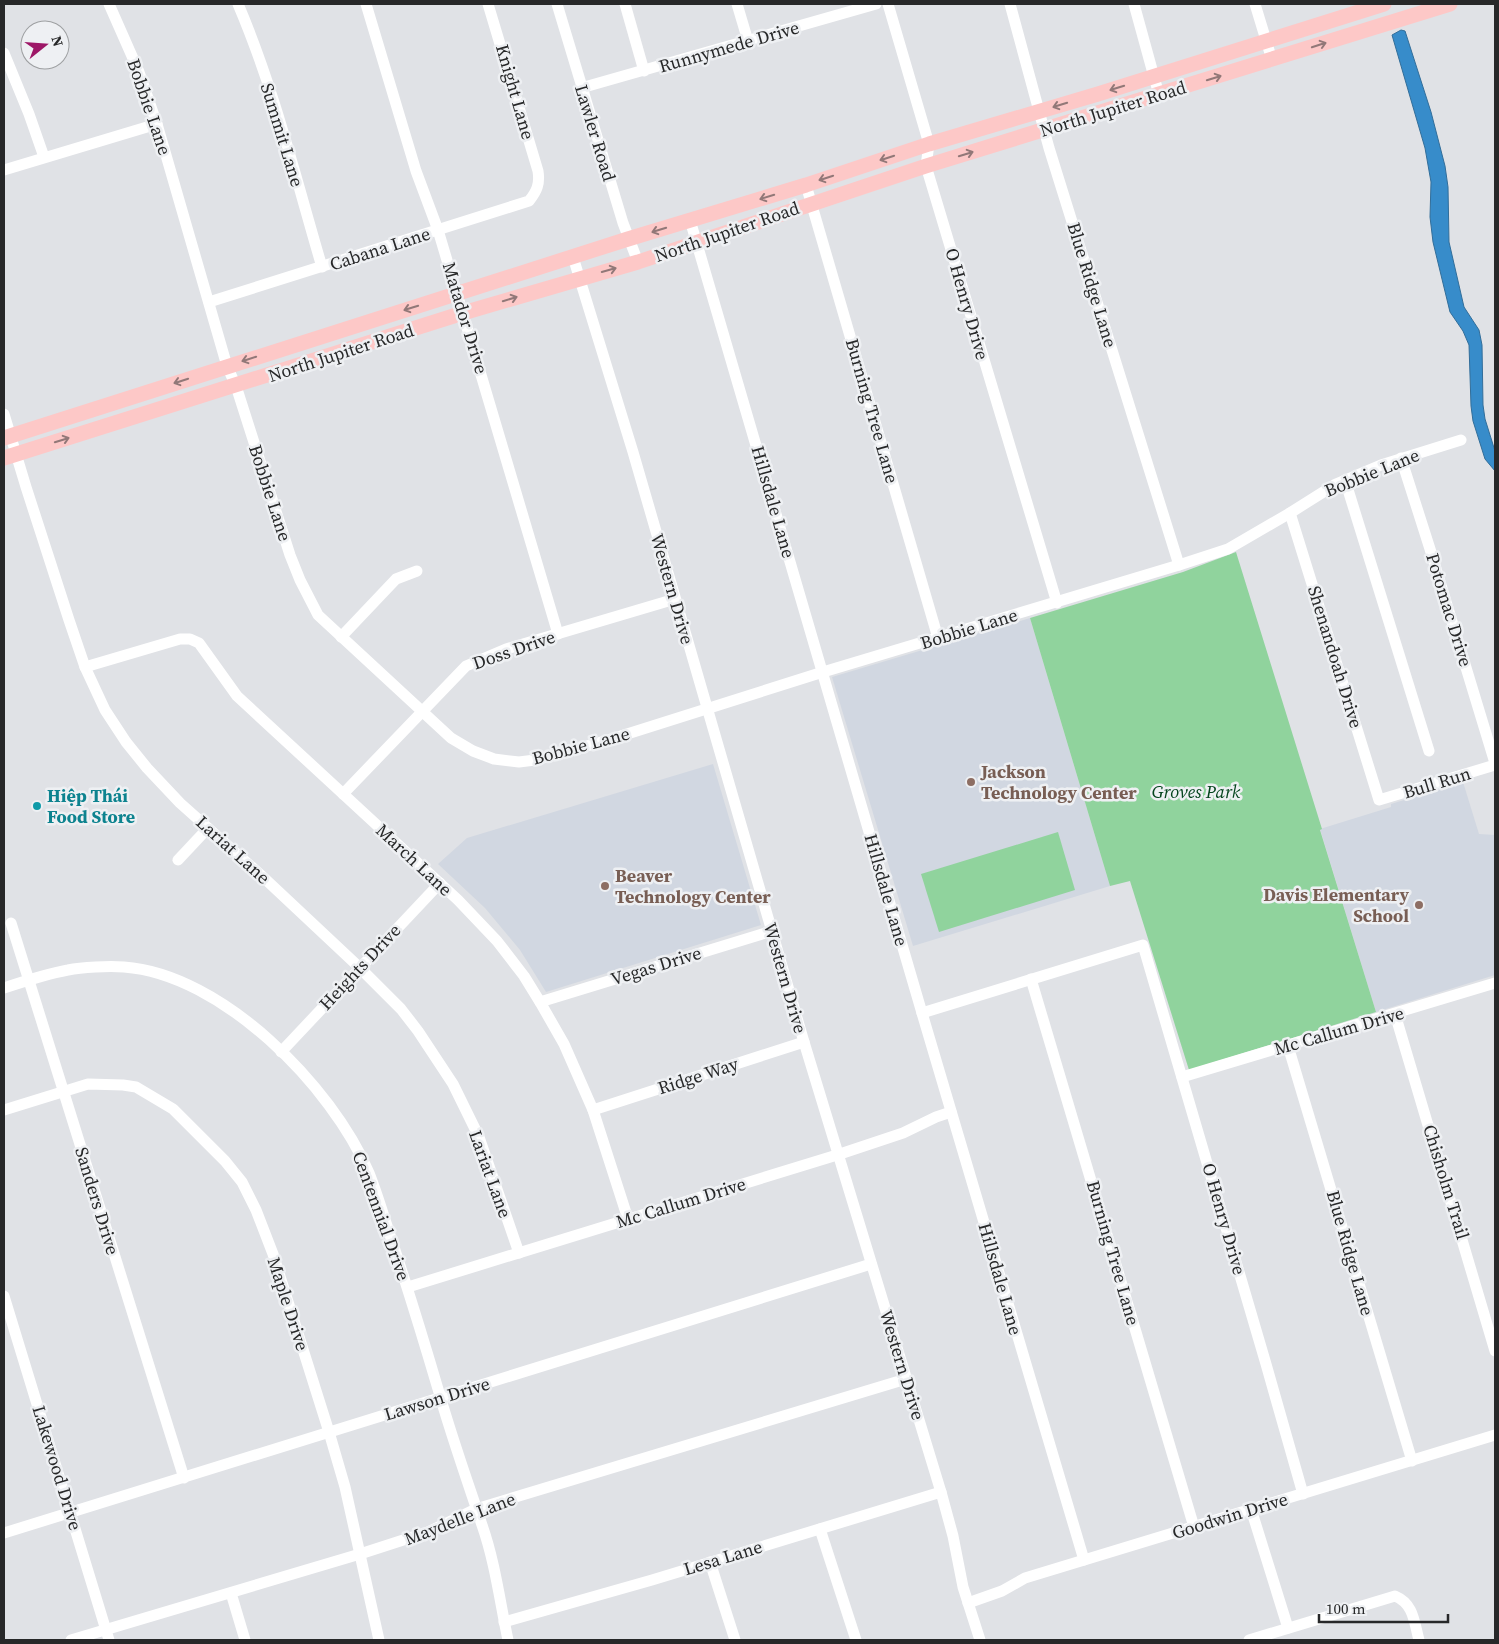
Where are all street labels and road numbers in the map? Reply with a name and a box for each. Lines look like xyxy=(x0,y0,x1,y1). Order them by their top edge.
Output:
street label: Runnymede Drive xyxy=(656,15,802,79)
street label: Knight Lane xyxy=(490,41,541,142)
street label: Bobbie Lane xyxy=(121,55,178,158)
street label: North Jupiter Road xyxy=(1037,74,1189,143)
street label: Summit Lane xyxy=(255,80,310,190)
street label: Lawler Road xyxy=(569,81,622,184)
street label: North Jupiter Road xyxy=(651,195,803,268)
street label: Blue Ridge Lane xyxy=(1062,219,1123,350)
street label: Cabana Lane xyxy=(326,221,433,277)
street label: O Henry Drive xyxy=(940,245,995,363)
street label: Matador Drive xyxy=(437,259,494,377)
street label: North Jupiter Road xyxy=(265,317,417,388)
street label: Burning Tree Lane xyxy=(840,336,905,486)
street label: Bobbie Lane xyxy=(243,441,298,544)
street label: Bobbie Lane xyxy=(1321,442,1423,503)
street label: Hillsdale Lane xyxy=(745,443,801,561)
street label: Western Drive xyxy=(645,531,700,647)
street label: Potomac Drive xyxy=(1420,550,1479,670)
street label: Shenandoah Drive xyxy=(1302,583,1369,731)
street label: Bobbie Lane xyxy=(917,602,1020,655)
street label: Doss Drive xyxy=(469,624,559,675)
street label: Bobbie Lane xyxy=(529,720,633,771)
street label: Bull Run xyxy=(1400,760,1474,805)
street label: Lariat Lane xyxy=(191,810,276,890)
street label: March Lane xyxy=(371,818,458,901)
street label: Hillsdale Lane xyxy=(858,831,914,949)
street label: Heights Drive xyxy=(313,918,406,1015)
street label: Western Drive xyxy=(758,920,813,1036)
street label: Vegas Drive xyxy=(607,940,704,991)
street label: Mc Callum Drive xyxy=(1271,1000,1407,1061)
street label: Ridge Way xyxy=(654,1051,742,1100)
street label: Chisholm Trail xyxy=(1417,1121,1476,1242)
street label: Lariat Lane xyxy=(463,1126,518,1221)
street label: Sanders Drive xyxy=(69,1144,126,1258)
street label: Centennial Drive xyxy=(347,1148,416,1284)
street label: O Henry Drive xyxy=(1197,1160,1252,1278)
street label: Mc Callum Drive xyxy=(613,1171,749,1234)
street label: Burning Tree Lane xyxy=(1081,1178,1146,1328)
street label: Blue Ridge Lane xyxy=(1321,1187,1380,1319)
street label: Hillsdale Lane xyxy=(972,1220,1028,1338)
street label: Maple Drive xyxy=(262,1254,315,1354)
street label: Western Drive xyxy=(874,1307,931,1423)
street label: Lawson Drive xyxy=(381,1371,493,1426)
street label: Lakewood Drive xyxy=(27,1402,88,1533)
street label: Maydelle Lane xyxy=(401,1486,519,1551)
street label: Goodwin Drive xyxy=(1169,1486,1291,1545)
street label: Lesa Lane xyxy=(680,1534,765,1581)

